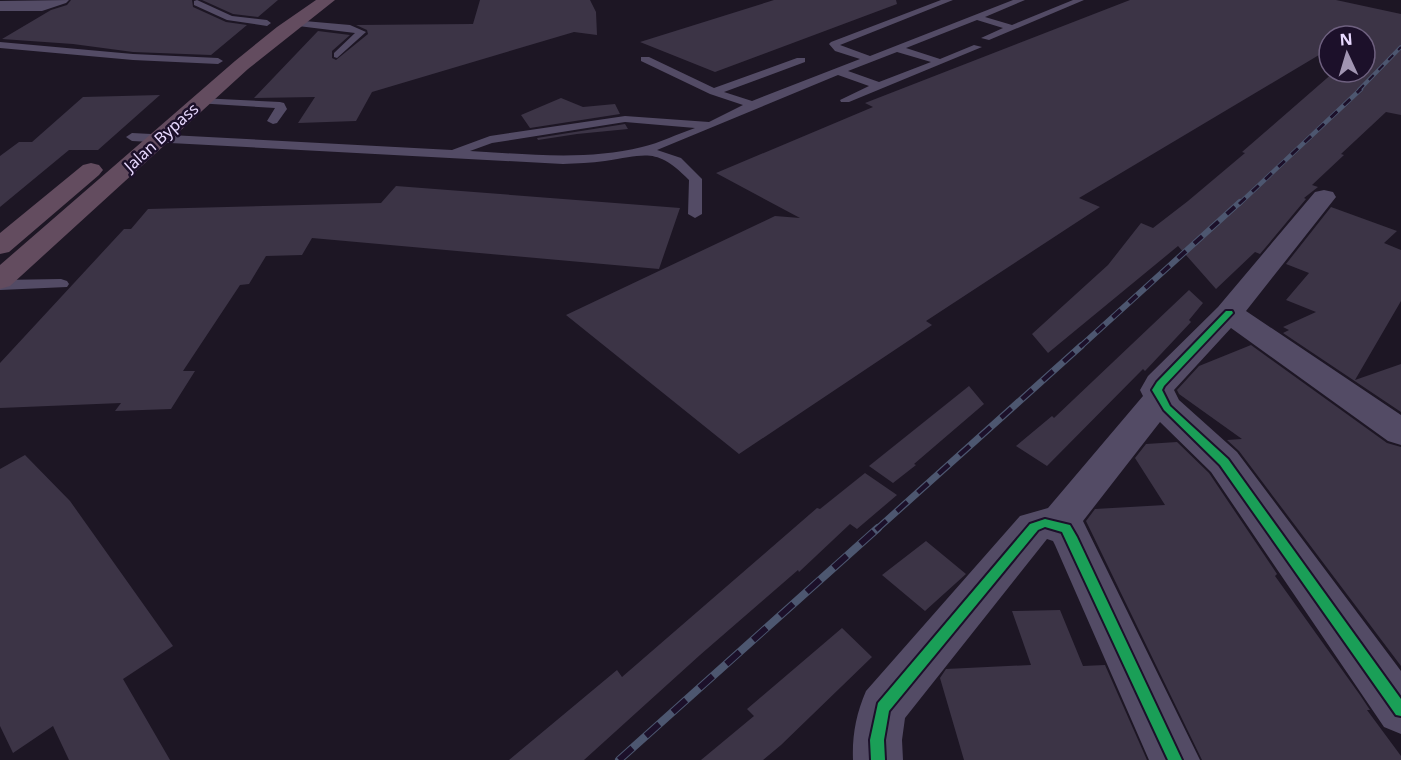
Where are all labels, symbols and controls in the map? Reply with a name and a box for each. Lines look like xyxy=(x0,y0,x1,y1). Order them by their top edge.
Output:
north arrow xyxy=(1317,24,1377,84)
text: N xyxy=(1339,28,1353,50)
street label: Jalan Bypass xyxy=(118,98,203,178)

